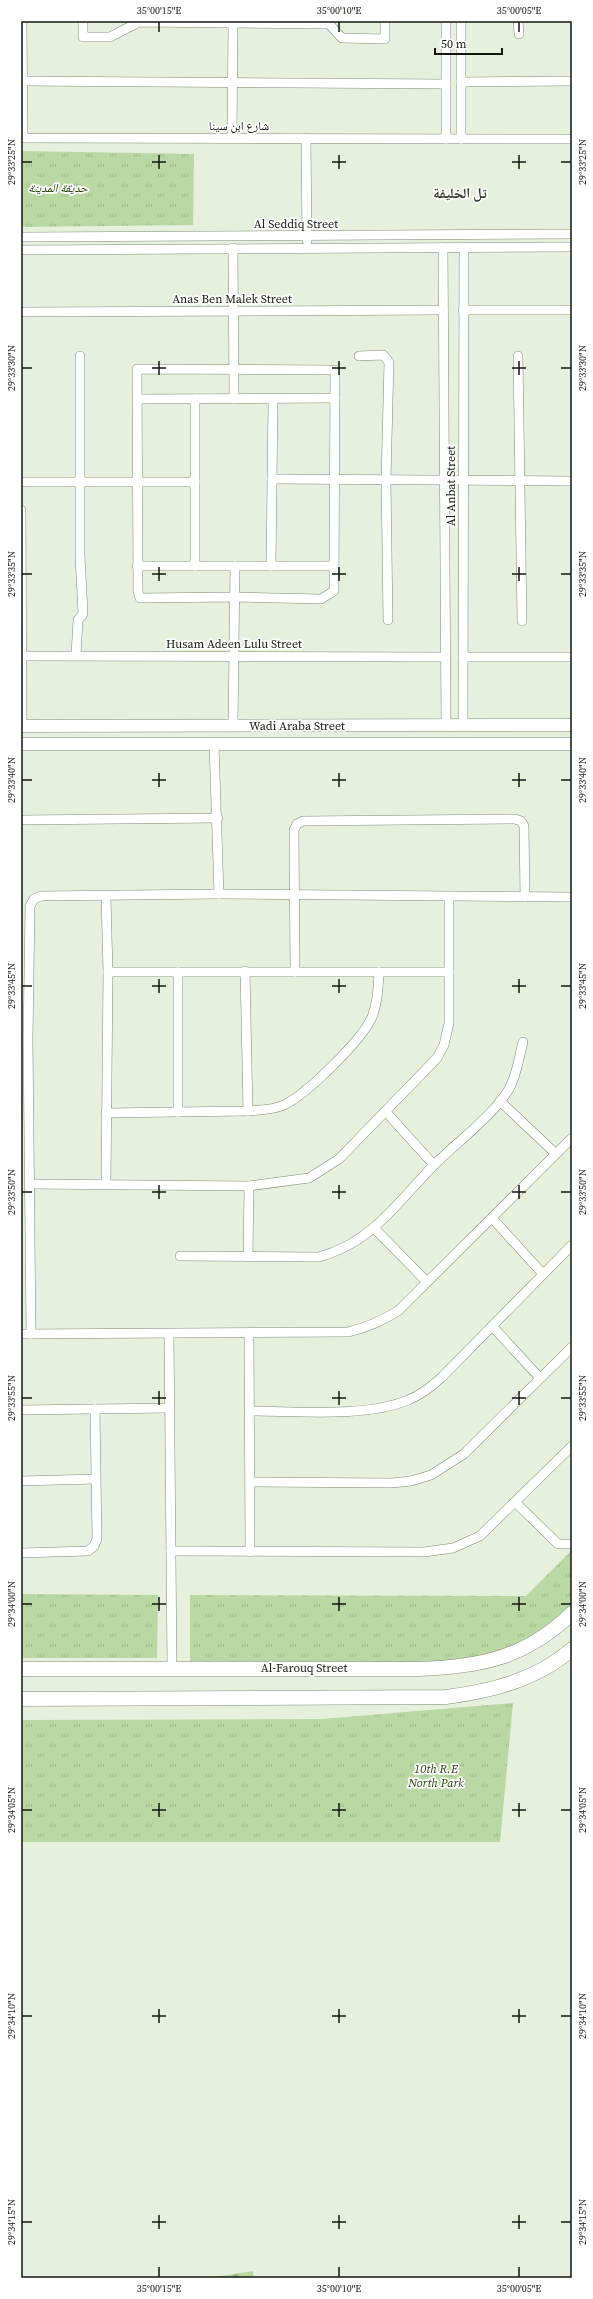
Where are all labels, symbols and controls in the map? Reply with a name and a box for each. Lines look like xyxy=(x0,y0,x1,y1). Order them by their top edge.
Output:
text: 35°00'15"E xyxy=(137,4,181,17)
text: 35°00'10"E xyxy=(317,4,361,17)
text: 35°00'05"E xyxy=(497,4,541,17)
scale bar xyxy=(435,30,502,56)
text: 50 m xyxy=(441,36,467,52)
street label: شارع ابن سينا xyxy=(209,118,269,134)
text: 29°33'25"N xyxy=(5,139,18,185)
text: 29°33'25"N xyxy=(576,139,589,185)
park label: حديقة المدينة xyxy=(28,180,88,196)
district label: تل الخليفة xyxy=(433,183,487,203)
street label: Al Seddiq Street xyxy=(254,216,338,232)
street label: Anas Ben Malek Street xyxy=(172,291,292,307)
text: 29°33'30"N xyxy=(5,345,18,391)
text: 29°33'30"N xyxy=(576,345,589,391)
street label: Al Anbat Street xyxy=(443,446,459,526)
text: 29°33'35"N xyxy=(5,551,18,597)
text: 29°33'35"N xyxy=(576,551,589,597)
street label: Husam Adeen Lulu Street xyxy=(166,636,302,652)
street label: Wadi Araba Street xyxy=(249,718,345,734)
text: 29°33'40"N xyxy=(5,757,18,803)
text: 29°33'40"N xyxy=(576,757,589,803)
text: 29°33'45"N xyxy=(5,963,18,1009)
text: 29°33'45"N xyxy=(576,963,589,1009)
text: 29°33'50"N xyxy=(5,1169,18,1215)
text: 29°33'50"N xyxy=(576,1169,589,1215)
text: 29°33'55"N xyxy=(5,1375,18,1421)
text: 29°33'55"N xyxy=(576,1375,589,1421)
text: 29°34'00"N xyxy=(5,1581,18,1627)
text: 29°34'00"N xyxy=(576,1581,589,1627)
street label: Al-Farouq Street xyxy=(261,1660,347,1676)
park label: 10th R.E North Park xyxy=(407,1761,464,1791)
text: 29°34'05"N xyxy=(5,1787,18,1833)
text: 29°34'05"N xyxy=(576,1787,589,1833)
text: 29°34'10"N xyxy=(5,1993,18,2039)
text: 29°34'10"N xyxy=(576,1993,589,2039)
text: 29°34'15"N xyxy=(5,2199,18,2245)
text: 29°34'15"N xyxy=(576,2199,589,2245)
text: 35°00'15"E xyxy=(137,2282,181,2295)
text: 35°00'10"E xyxy=(317,2282,361,2295)
text: 35°00'05"E xyxy=(497,2282,541,2295)

